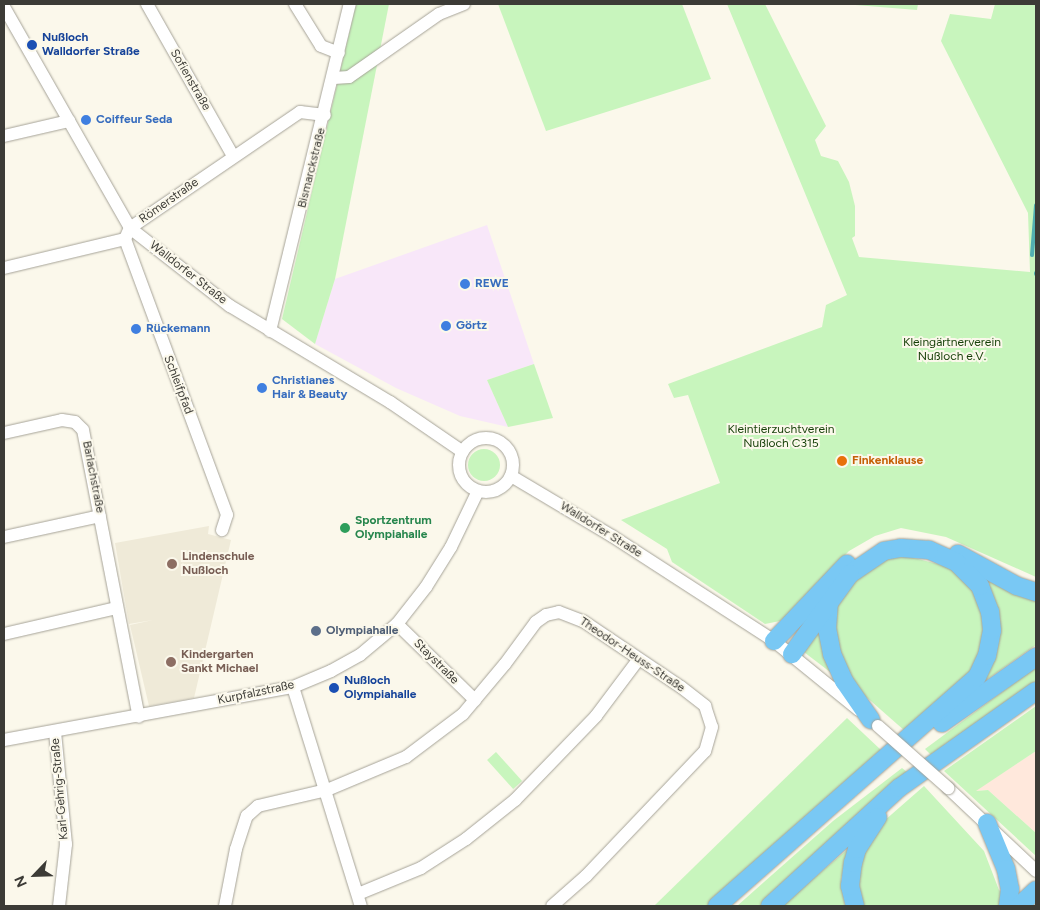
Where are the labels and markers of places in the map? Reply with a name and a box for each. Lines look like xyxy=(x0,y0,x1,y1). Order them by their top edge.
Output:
place label: Nußloch Walldorfer Straße xyxy=(42,31,140,59)
marker: Nußloch Walldorfer Straße xyxy=(26,39,38,51)
place label: Coiffeur Seda xyxy=(96,113,172,127)
marker: Coiffeur Seda xyxy=(80,114,92,126)
place label: REWE xyxy=(475,277,509,291)
marker: REWE xyxy=(459,278,471,290)
place label: Görtz xyxy=(456,319,487,333)
marker: Görtz xyxy=(440,320,452,332)
place label: Rückemann xyxy=(146,322,210,336)
marker: Rückemann xyxy=(130,323,142,335)
place label: Christianes Hair & Beauty xyxy=(272,374,348,402)
marker: Christianes Hair & Beauty xyxy=(256,382,268,394)
place label: Finkenklause xyxy=(852,454,923,468)
marker: Finkenklause xyxy=(836,455,848,467)
place label: Sportzentrum Olympiahalle xyxy=(355,514,432,542)
marker: Sportzentrum Olympiahalle xyxy=(339,522,351,534)
place label: Lindenschule Nußloch xyxy=(182,550,254,578)
marker: Lindenschule Nußloch xyxy=(166,558,178,570)
place label: Olympiahalle xyxy=(326,624,398,638)
marker: Olympiahalle xyxy=(310,625,322,637)
place label: Kindergarten Sankt Michael xyxy=(181,648,258,676)
marker: Kindergarten Sankt Michael xyxy=(165,656,177,668)
place label: Nußloch Olympiahalle xyxy=(344,674,416,702)
marker: Nußloch Olympiahalle xyxy=(328,682,340,694)

